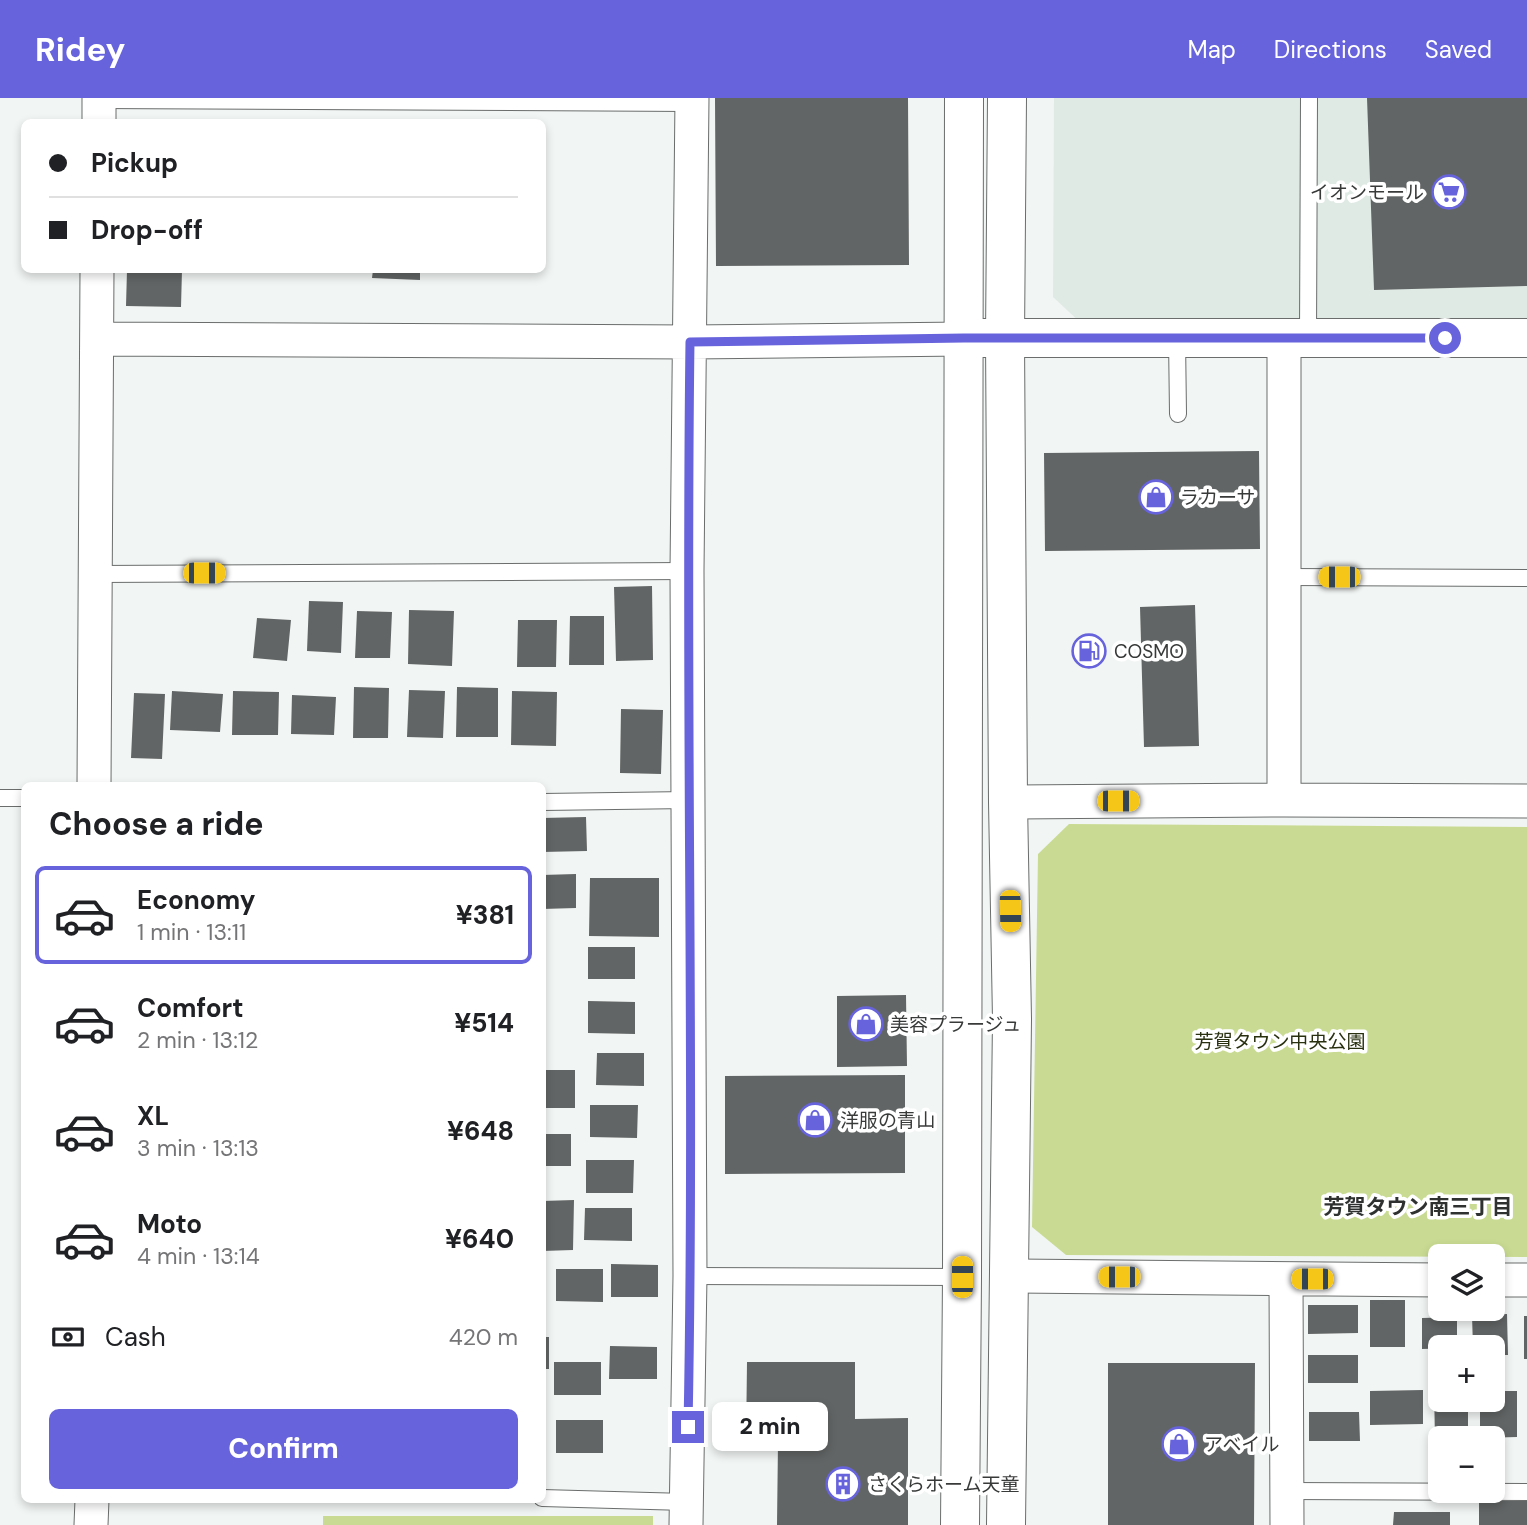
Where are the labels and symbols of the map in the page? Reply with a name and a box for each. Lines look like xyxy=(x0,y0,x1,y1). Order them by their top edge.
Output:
supermarket icon: イオンモール xyxy=(1430,173,1468,211)
place label: イオンモール xyxy=(1310,180,1424,205)
route start xyxy=(1429,322,1461,354)
shop icon: ラカーサ xyxy=(1137,478,1175,516)
place label: ラカーサ xyxy=(1180,485,1256,510)
car xyxy=(184,563,226,584)
car xyxy=(1319,567,1361,588)
fuel station icon: COSMO xyxy=(1070,632,1108,670)
place label: COSMO xyxy=(1114,639,1184,664)
car xyxy=(1098,791,1140,812)
car xyxy=(1000,890,1021,932)
shop icon: 美容プラージュ xyxy=(847,1005,885,1043)
place label: 美容プラージュ xyxy=(890,1012,1021,1037)
park label: 芳賀タウン中央公園 xyxy=(1194,1029,1366,1054)
shop icon: 洋服の青山 xyxy=(796,1101,834,1139)
place label: 洋服の青山 xyxy=(840,1108,935,1133)
district label: 芳賀タウン南三丁目 xyxy=(1324,1193,1513,1221)
car xyxy=(952,1256,973,1298)
car xyxy=(1099,1267,1141,1288)
car xyxy=(1292,1269,1334,1290)
callout: 2 min xyxy=(712,1402,828,1452)
route end xyxy=(672,1411,704,1443)
shop icon: アベイル xyxy=(1160,1425,1198,1463)
place label: アベイル xyxy=(1204,1432,1280,1457)
building icon: さくらホーム天童 xyxy=(824,1465,862,1503)
place label: さくらホーム天童 xyxy=(868,1472,1019,1497)

